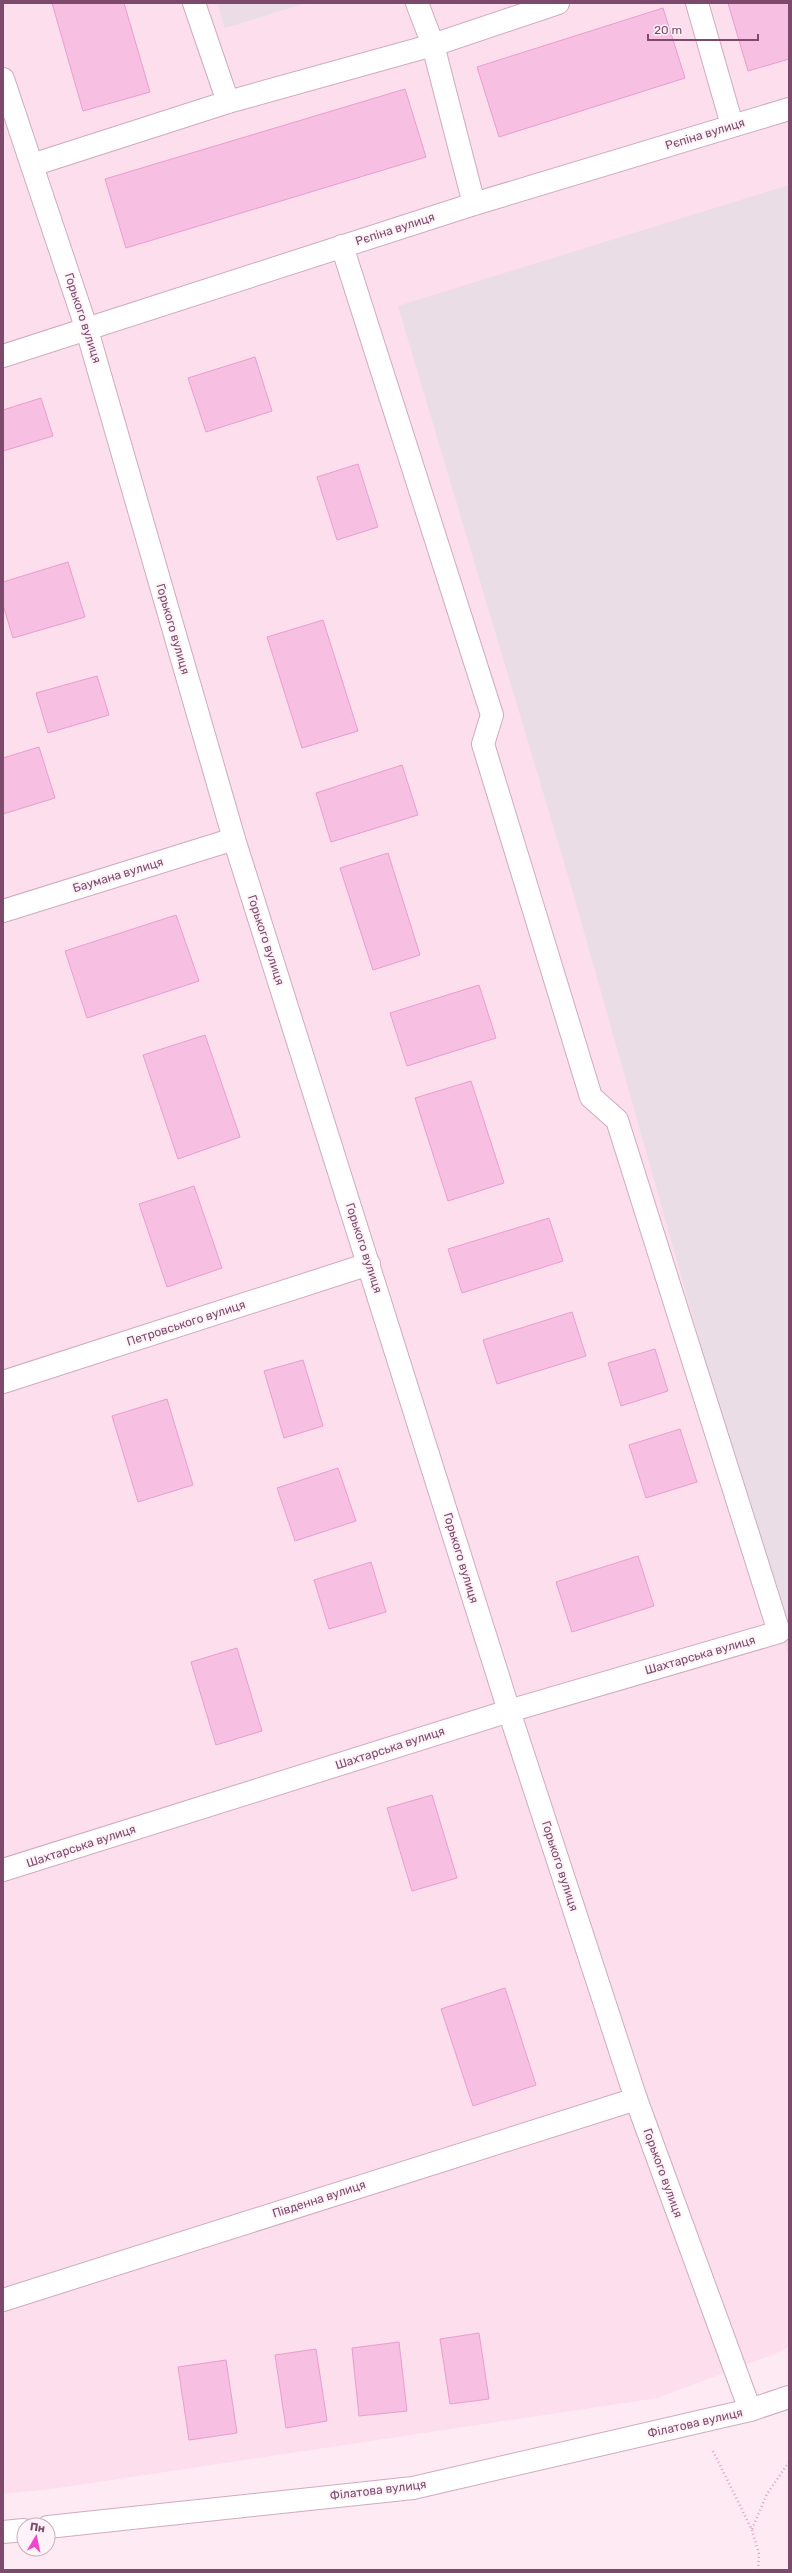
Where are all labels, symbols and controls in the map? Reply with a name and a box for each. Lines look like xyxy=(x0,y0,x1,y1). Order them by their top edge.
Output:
scale bar xyxy=(648,16,758,42)
text: 20 m xyxy=(654,23,682,37)
street label: Рєпіна вулиця xyxy=(664,115,746,153)
street label: Рєпіна вулиця xyxy=(354,210,436,248)
street label: Горького вулиця xyxy=(62,271,104,365)
street label: Горького вулиця xyxy=(153,582,193,676)
street label: Баумана вулиця xyxy=(71,855,165,895)
street label: Горького вулиця xyxy=(245,893,287,987)
street label: Горького вулиця xyxy=(343,1201,385,1295)
street label: Петровського вулиця xyxy=(125,1297,247,1349)
street label: Горького вулиця xyxy=(441,1511,481,1605)
street label: Шахтарська вулиця xyxy=(643,1633,757,1677)
street label: Шахтарська вулиця xyxy=(333,1724,447,1772)
street label: Горького вулиця xyxy=(539,1819,581,1913)
street label: Шахтарська вулиця xyxy=(24,1822,138,1870)
street label: Горького вулиця xyxy=(640,2126,686,2220)
street label: Південна вулиця xyxy=(270,2177,368,2221)
street label: Філатова вулиця xyxy=(646,2405,744,2441)
street label: Філатова вулиця xyxy=(329,2477,427,2503)
north arrow xyxy=(16,2517,56,2557)
text: Пн xyxy=(29,2520,46,2535)

